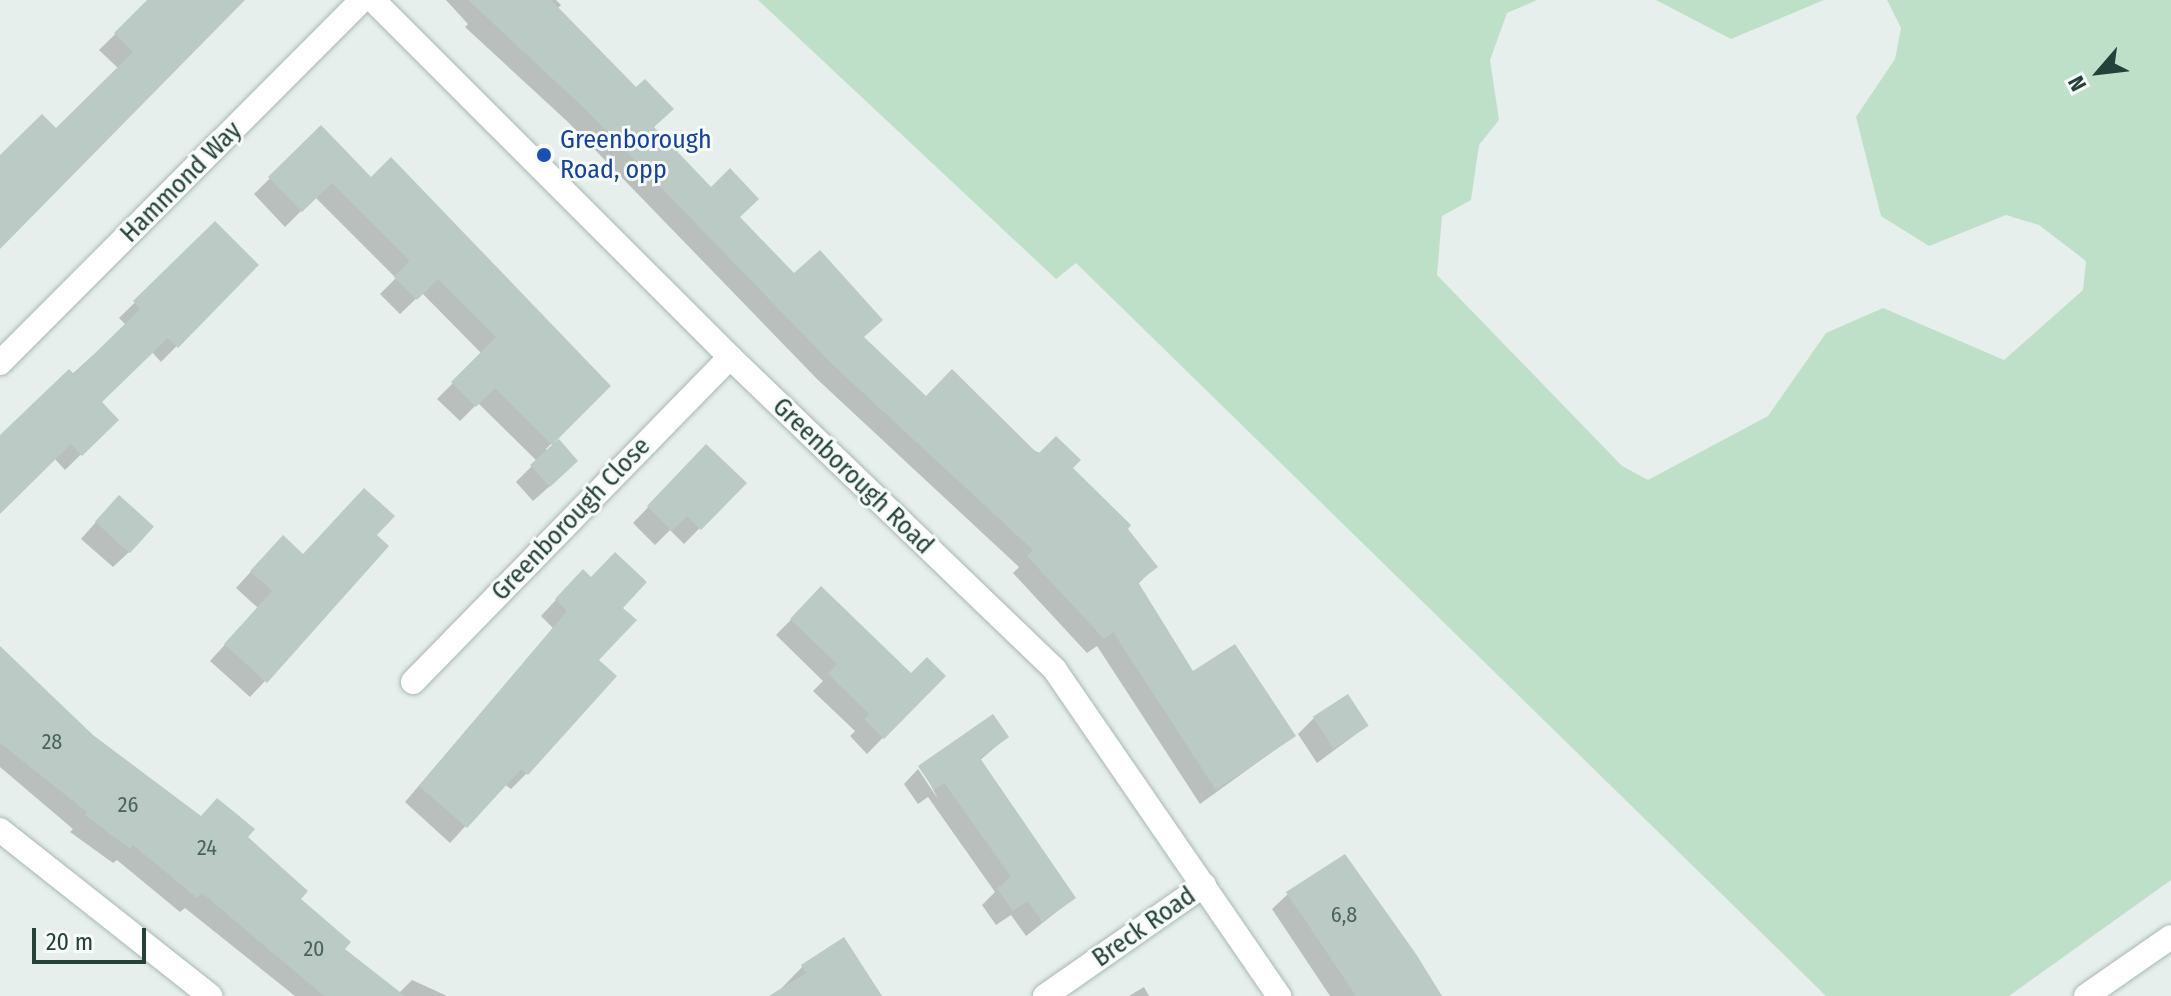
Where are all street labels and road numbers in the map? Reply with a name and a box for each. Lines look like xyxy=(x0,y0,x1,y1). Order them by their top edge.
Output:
street label: Hammond Way xyxy=(114,115,248,249)
street label: Greenborough Road xyxy=(766,391,940,561)
street label: Greenborough Close xyxy=(485,431,657,607)
street label: Breck Road xyxy=(1086,880,1202,974)

